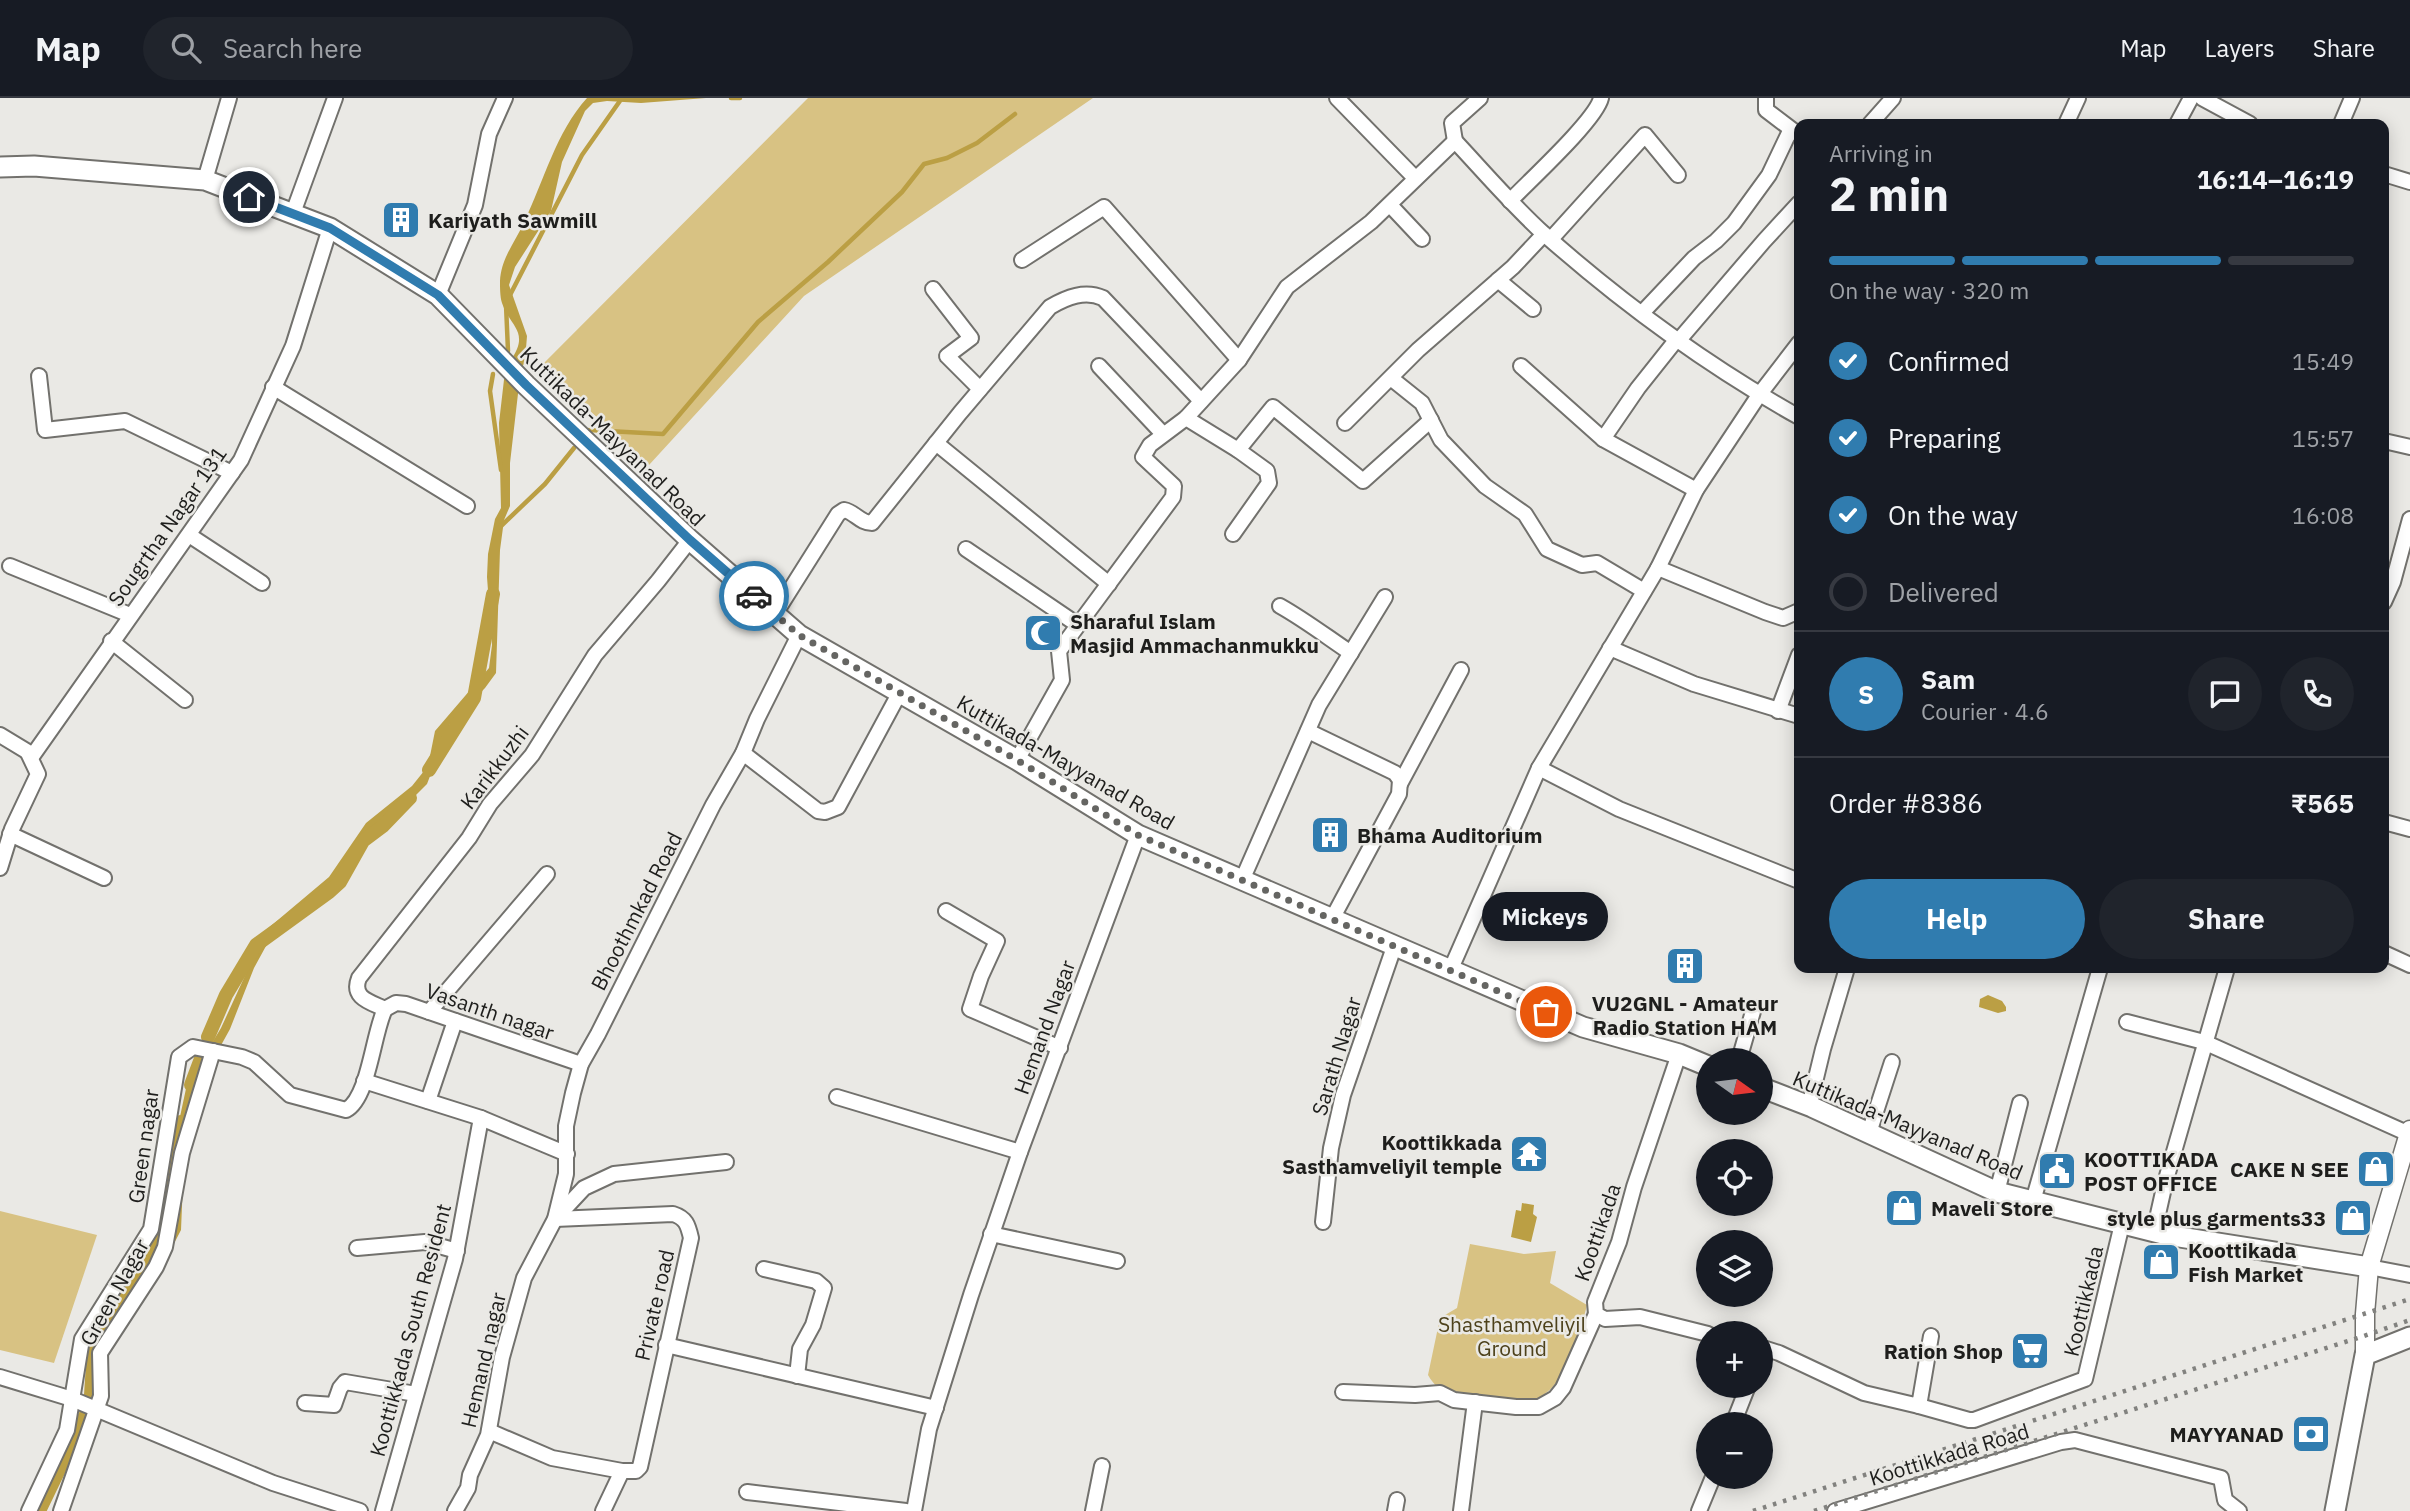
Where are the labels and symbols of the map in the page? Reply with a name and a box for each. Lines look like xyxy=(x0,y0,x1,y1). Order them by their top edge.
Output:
pin xyxy=(219,167,279,227)
building icon: Kariyath Sawmill xyxy=(380,199,422,241)
place label: Kariyath Sawmill xyxy=(428,206,597,234)
street label: Kuttikada-Mayyanad Road xyxy=(514,340,712,532)
street label: Sougrtha Nagar 131 xyxy=(101,441,233,611)
courier xyxy=(719,561,789,631)
place label: Sharaful Islam Masjid Ammachanmukku xyxy=(1070,607,1319,659)
mosque icon: Sharaful Islam Masjid Ammachanmukku xyxy=(1022,612,1064,654)
street label: Kuttikada-Mayyanad Road xyxy=(952,688,1180,836)
street label: Karikkuzhi xyxy=(453,719,535,815)
building icon: Bhama Auditorium xyxy=(1309,814,1351,856)
place label: Bhama Auditorium xyxy=(1357,821,1542,849)
street label: Bhoothmkad Road xyxy=(584,827,688,995)
callout: Mickeys xyxy=(1483,893,1609,942)
building icon: VU2GNL - Amateur Radio Station HAM xyxy=(1664,945,1706,987)
street label: Hemand Nagar xyxy=(1007,956,1081,1098)
street label: Vasanth nagar xyxy=(422,976,558,1046)
pin xyxy=(1516,982,1576,1042)
place label: VU2GNL - Amateur Radio Station HAM xyxy=(1592,989,1779,1041)
street label: Sarath Nagar xyxy=(1305,993,1367,1119)
north arrow xyxy=(1696,1048,1773,1125)
street label: Kuttikada-Mayyanad Road xyxy=(1789,1064,2027,1186)
street label: Green nagar xyxy=(121,1087,165,1205)
place label: Koottikkada Sasthamveliyil temple xyxy=(1282,1128,1502,1180)
temple icon: Koottikkada Sasthamveliyil temple xyxy=(1508,1133,1550,1175)
place label: KOOTTIKADA POST OFFICE xyxy=(2084,1145,2218,1197)
shop icon: CAKE N SEE xyxy=(2355,1148,2397,1190)
public building icon: KOOTTIKADA POST OFFICE xyxy=(2036,1150,2078,1192)
place label: CAKE N SEE xyxy=(2230,1155,2349,1183)
street label: Koottikada xyxy=(1567,1179,1627,1285)
shop icon: Maveli Store xyxy=(1883,1187,1925,1229)
place label: Maveli Store xyxy=(1931,1194,2053,1222)
shop icon: style plus garments33 xyxy=(2332,1197,2374,1239)
street label: Koottikkada South Resident xyxy=(363,1200,457,1460)
place label: style plus garments33 xyxy=(2107,1204,2326,1232)
street label: Green Nagar xyxy=(73,1233,155,1350)
place label: Koottikada Fish Market xyxy=(2188,1236,2303,1288)
shop icon: Koottikada Fish Market xyxy=(2140,1241,2182,1283)
street label: Koottikkada xyxy=(2057,1243,2109,1359)
street label: Private road xyxy=(628,1247,680,1363)
street label: Hemand nagar xyxy=(454,1289,512,1430)
park label: Shasthamveliyil Ground xyxy=(1438,1310,1586,1362)
supermarket icon: Ration Shop xyxy=(2009,1330,2051,1372)
place label: Ration Shop xyxy=(1884,1337,2003,1365)
bank icon: MAYYANAD xyxy=(2290,1413,2332,1455)
street label: Koottikkada Road xyxy=(1866,1416,2032,1492)
place label: MAYYANAD xyxy=(2169,1420,2284,1448)

